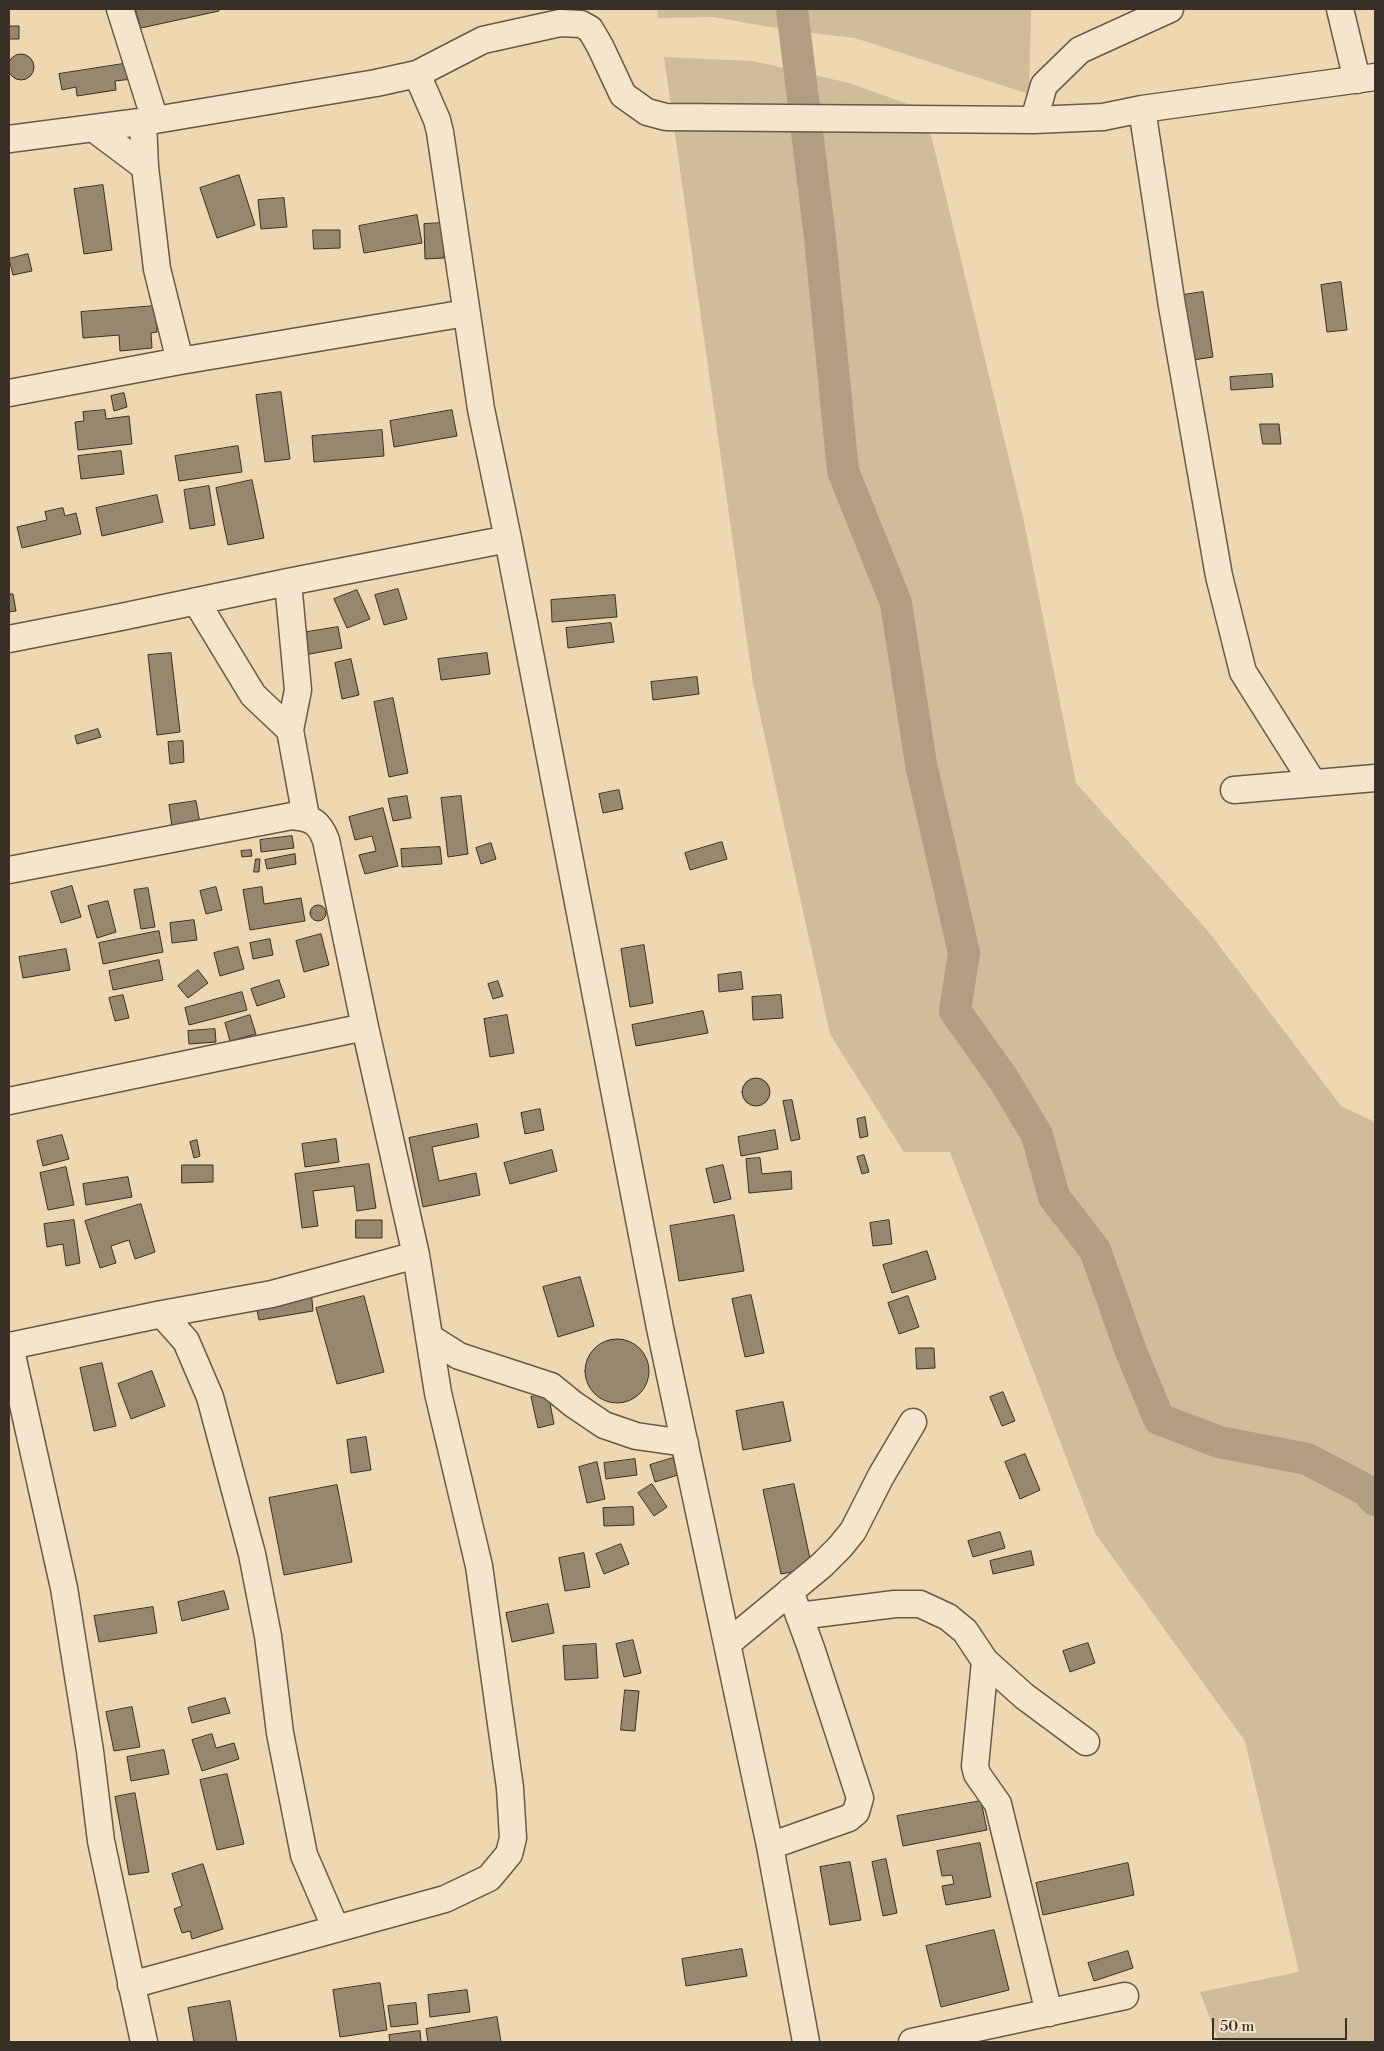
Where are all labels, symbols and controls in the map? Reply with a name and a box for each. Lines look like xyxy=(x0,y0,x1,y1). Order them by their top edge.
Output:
scale bar xyxy=(1214,2008,1349,2040)
text: 50 m xyxy=(1220,2017,1254,2036)

